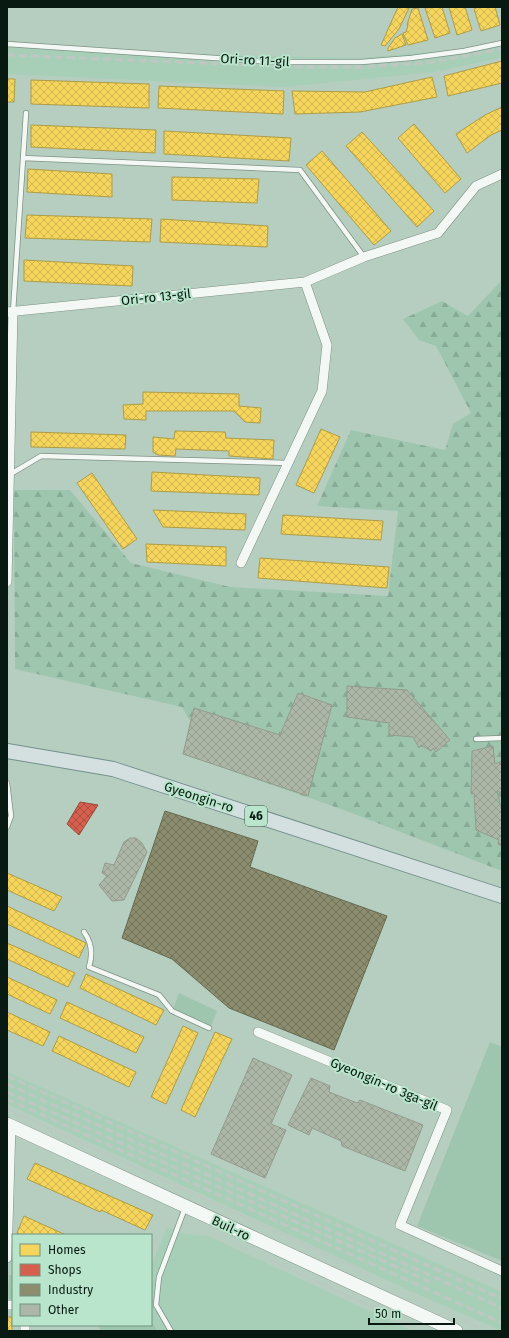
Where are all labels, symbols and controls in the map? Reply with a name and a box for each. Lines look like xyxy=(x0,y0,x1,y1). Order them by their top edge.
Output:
street label: Ori-ro 11-gil xyxy=(220,51,290,69)
street label: Ori-ro 13-gil xyxy=(120,286,192,308)
street label: Gyeongin-ro xyxy=(162,779,236,815)
road number: 46 xyxy=(245,806,267,826)
street label: Gyeongin-ro 3ga-gil xyxy=(328,1055,440,1113)
street label: Buil-ro xyxy=(210,1213,252,1243)
legend xyxy=(12,1234,152,1326)
text: Homes xyxy=(48,1243,86,1257)
text: Shops xyxy=(48,1263,82,1277)
text: Industry xyxy=(48,1283,93,1297)
scale bar xyxy=(369,1300,454,1326)
text: Other xyxy=(48,1303,79,1317)
text: 50 m xyxy=(375,1307,401,1321)

